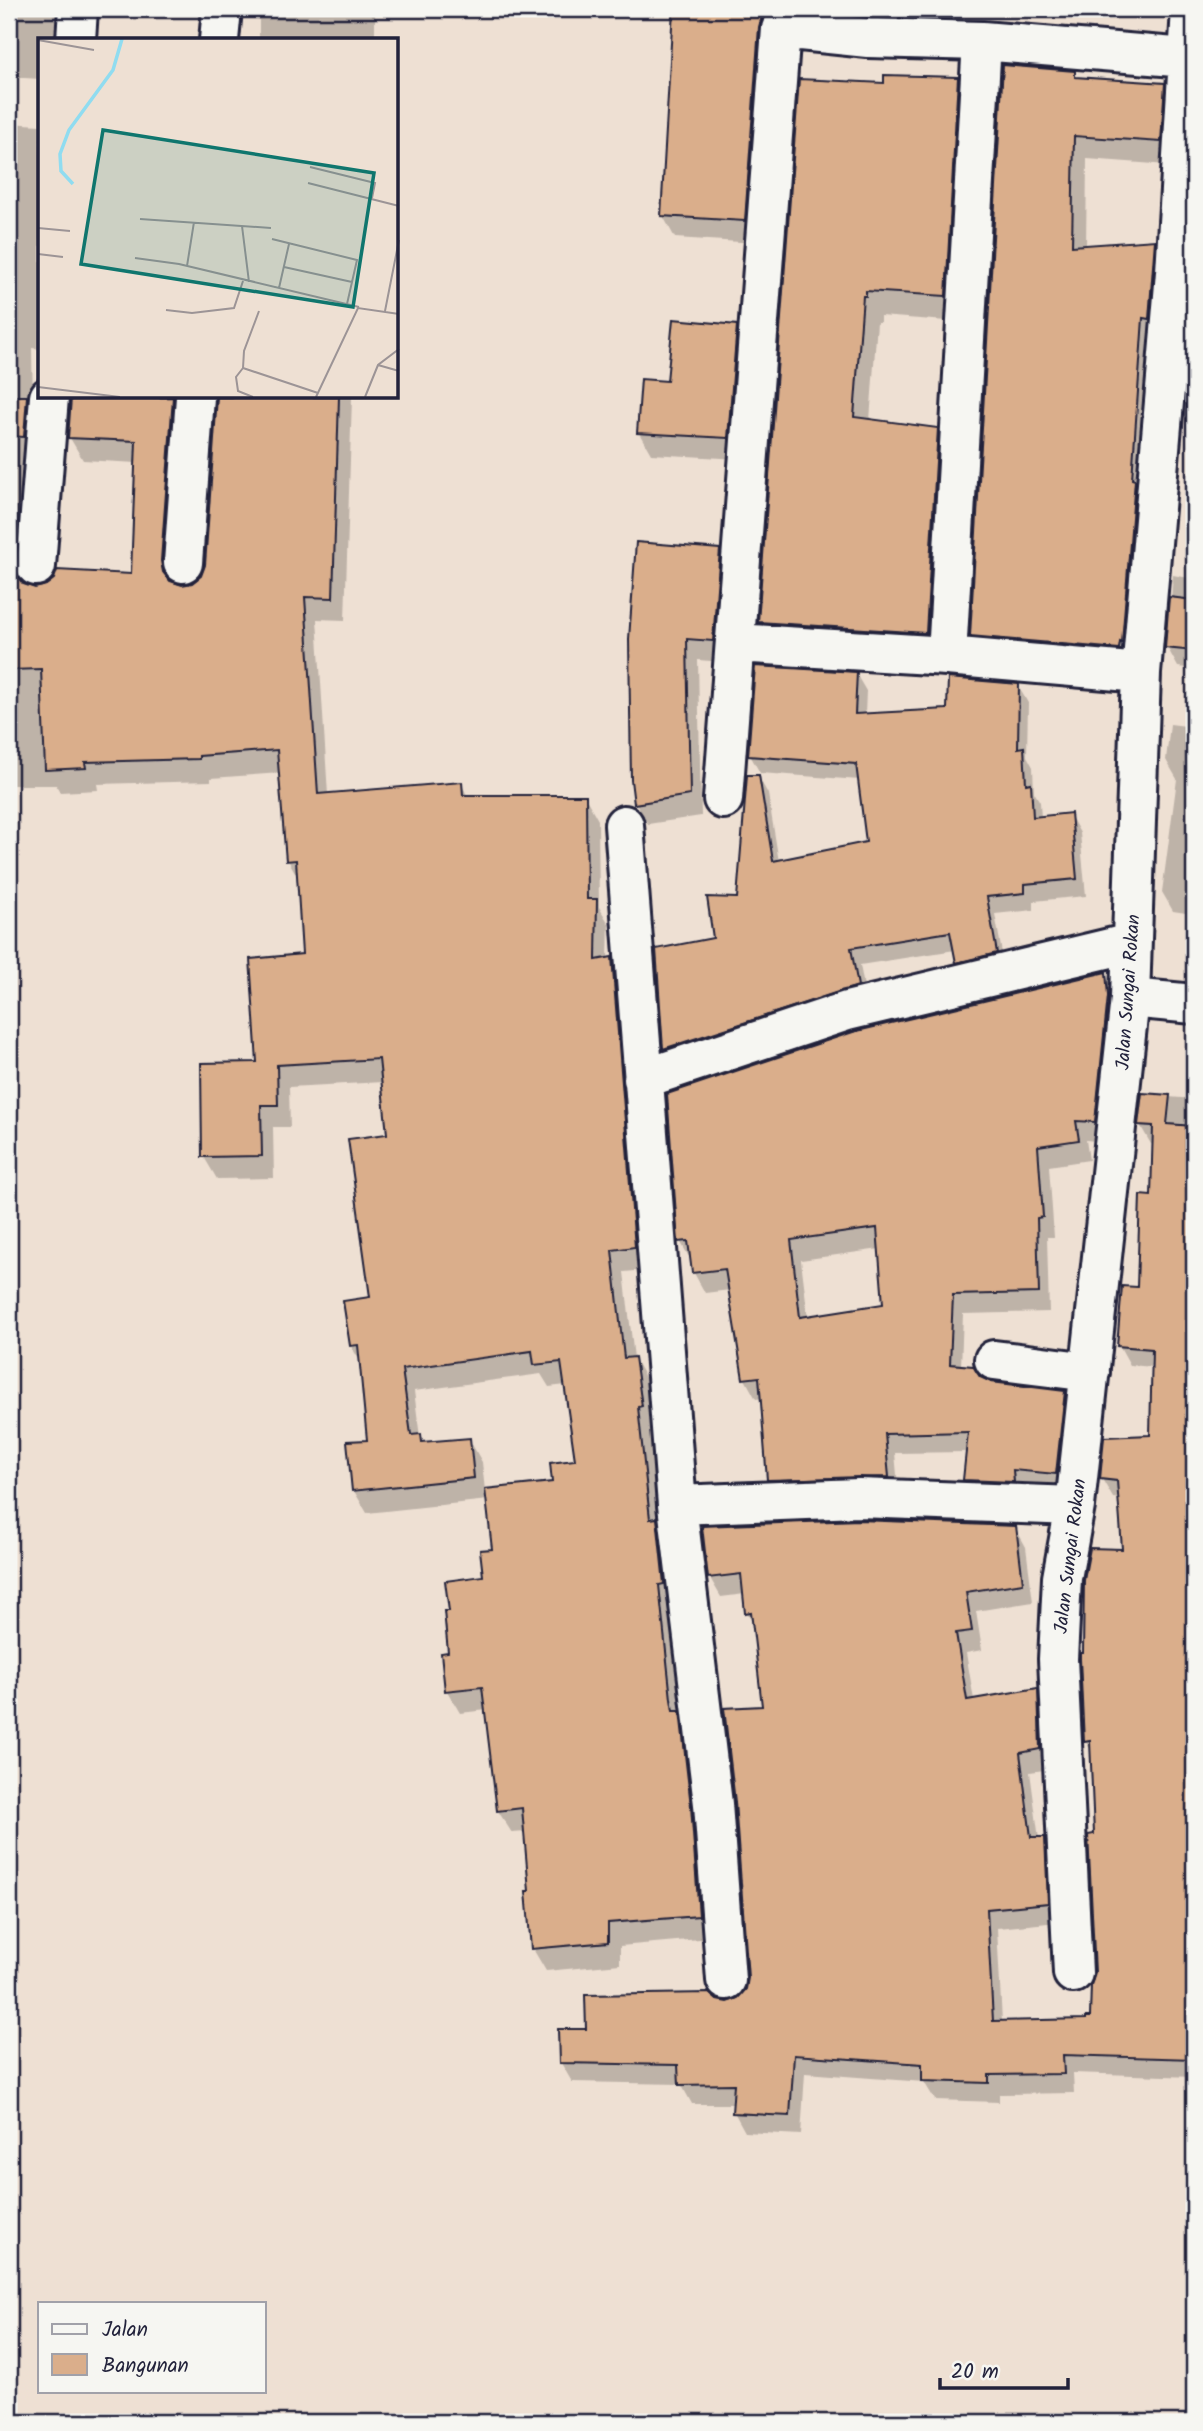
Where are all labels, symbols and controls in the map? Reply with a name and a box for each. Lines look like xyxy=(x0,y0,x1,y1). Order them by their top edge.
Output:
inset map xyxy=(38,38,399,399)
street label: Jalan Sungai Rokan xyxy=(1109,913,1149,1071)
street label: Jalan Sungai Rokan xyxy=(1047,1477,1095,1636)
legend xyxy=(38,2302,266,2392)
text: Jalan xyxy=(102,2314,148,2347)
scale bar xyxy=(940,2347,1068,2391)
text: Bangunan xyxy=(102,2350,189,2383)
text: 20 m xyxy=(951,2356,999,2389)

